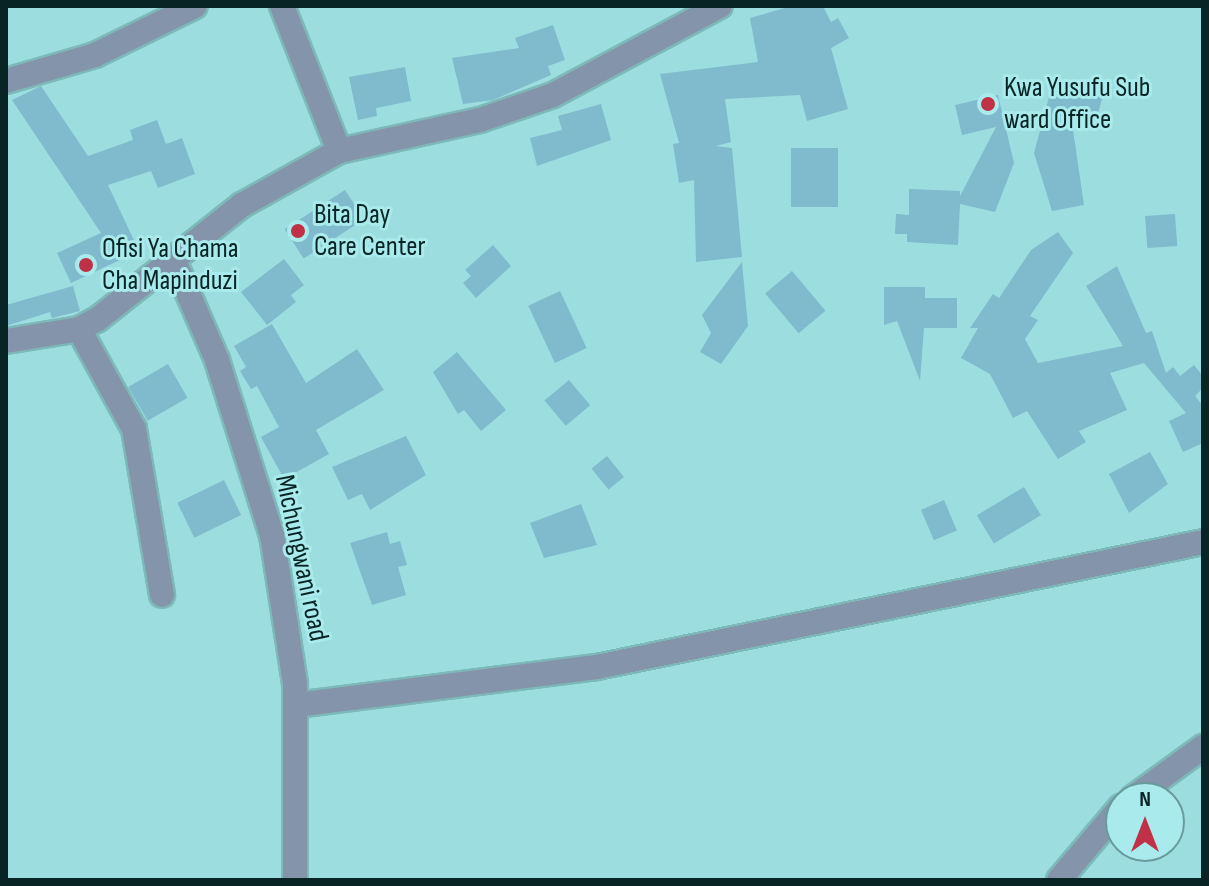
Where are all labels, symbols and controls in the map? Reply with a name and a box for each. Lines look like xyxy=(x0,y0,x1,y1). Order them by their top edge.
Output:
place label: Kwa Yusufu Sub ward Office xyxy=(1004,71,1150,137)
marker: Kwa Yusufu Sub ward Office xyxy=(979,95,997,113)
place label: Bita Day Care Center xyxy=(314,198,426,264)
marker: Bita Day Care Center xyxy=(289,222,307,240)
place label: Ofisi Ya Chama Cha Mapinduzi xyxy=(102,232,239,298)
marker: Ofisi Ya Chama Cha Mapinduzi xyxy=(77,256,95,274)
street label: Michungwani road xyxy=(267,472,335,644)
north arrow xyxy=(1105,782,1185,862)
text: N xyxy=(1139,786,1151,813)

